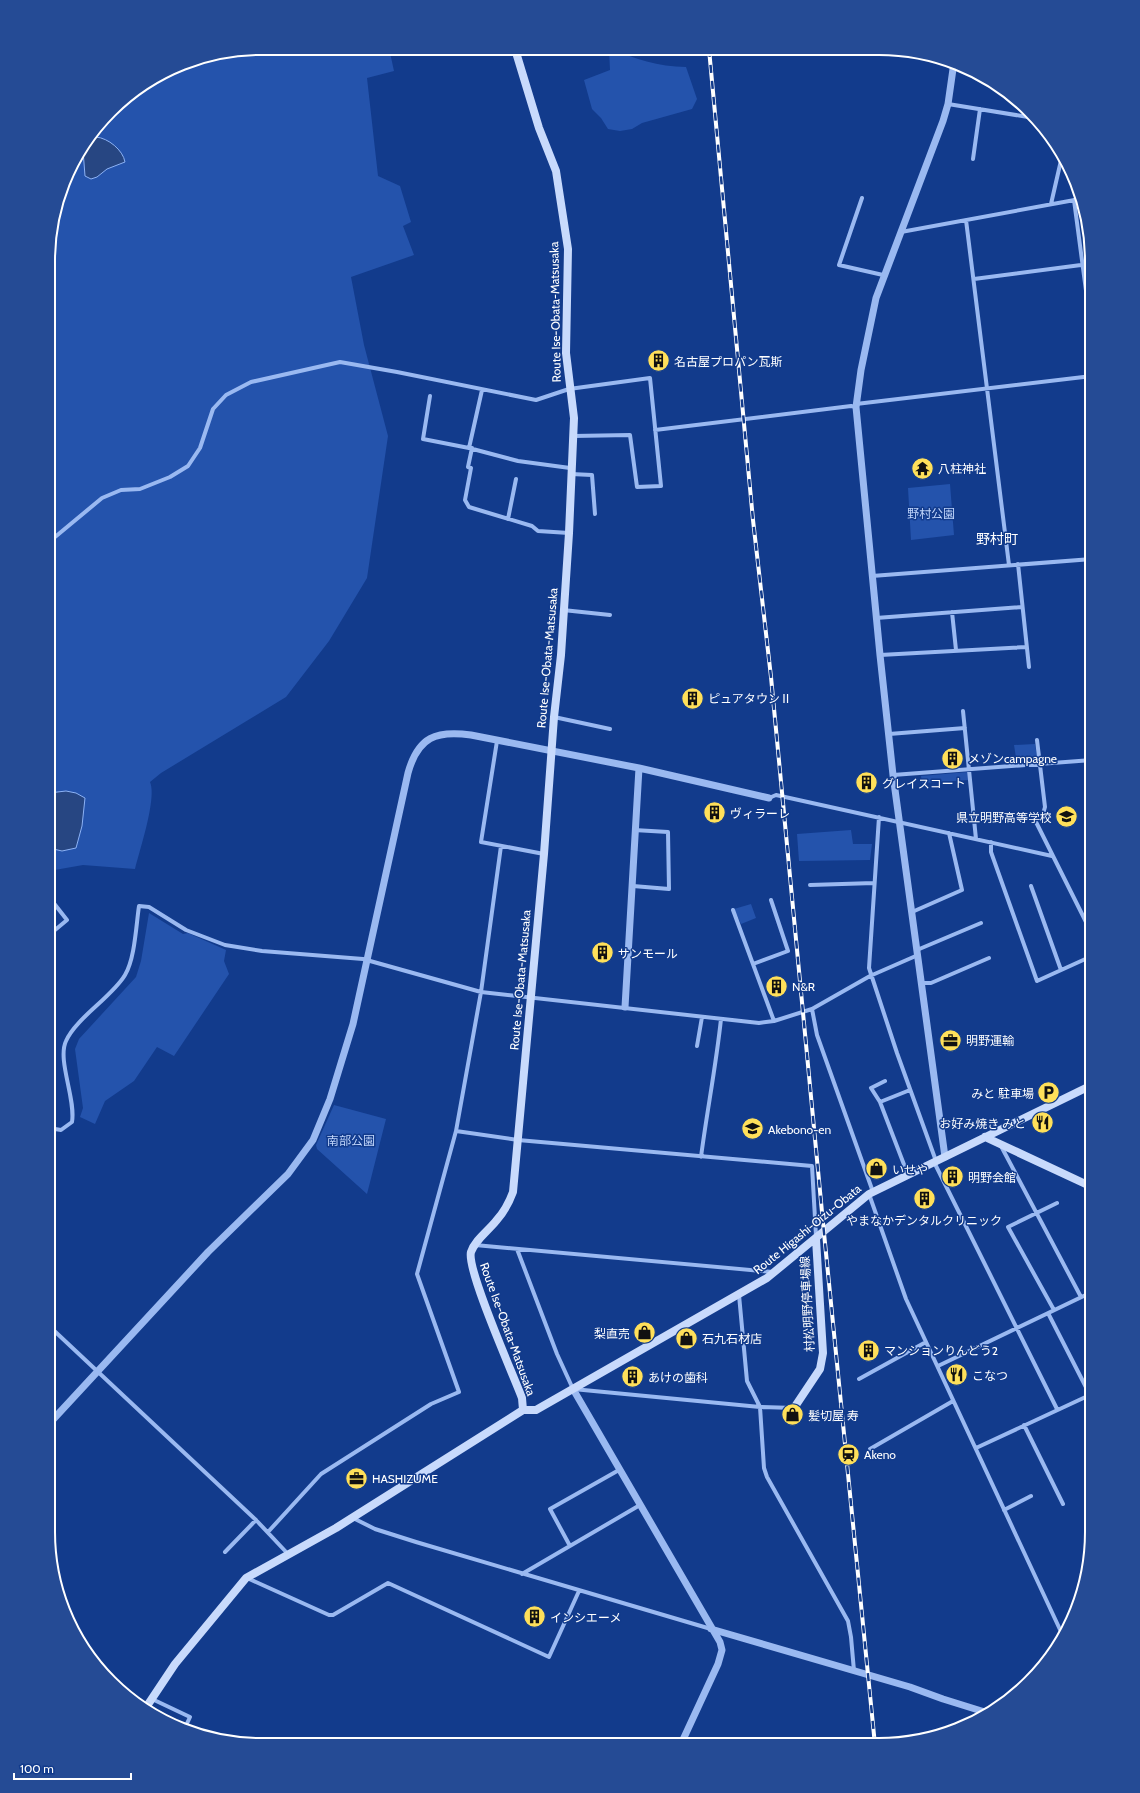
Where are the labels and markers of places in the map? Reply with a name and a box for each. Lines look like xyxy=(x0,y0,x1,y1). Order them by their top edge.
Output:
building icon: 名古屋プロパン瓦斯 xyxy=(646,348,672,374)
place label: 名古屋プロパン瓦斯 xyxy=(674,354,783,369)
temple icon: 八柱神社 xyxy=(909,455,935,481)
place label: 八柱神社 xyxy=(938,461,986,476)
building icon: ピュアタウンⅡ xyxy=(679,685,705,711)
place label: ピュアタウンⅡ xyxy=(708,691,792,706)
building icon: メゾンcampagne xyxy=(940,745,966,771)
place label: メゾンcampagne xyxy=(968,751,1057,766)
building icon: グレイスコート xyxy=(854,770,880,796)
place label: グレイスコート xyxy=(882,776,966,791)
building icon: ヴィラーレ xyxy=(702,800,728,826)
school or university icon: 県立明野高等学校 xyxy=(1054,804,1080,830)
place label: ヴィラーレ xyxy=(730,806,790,821)
place label: 県立明野高等学校 xyxy=(956,810,1052,825)
building icon: サンモール xyxy=(589,940,615,966)
place label: サンモール xyxy=(618,946,678,961)
building icon: N&R xyxy=(764,973,790,999)
place label: N&R xyxy=(792,979,816,994)
office icon: 明野運輸 xyxy=(937,1027,963,1053)
place label: 明野運輸 xyxy=(966,1033,1014,1048)
parking icon: みと 駐車場 xyxy=(1036,1080,1062,1106)
place label: みと 駐車場 xyxy=(971,1086,1034,1101)
restaurant icon: お好み焼き みと xyxy=(1029,1110,1055,1136)
school or university icon: Akebono-en xyxy=(740,1116,766,1142)
place label: お好み焼き みと xyxy=(939,1116,1026,1131)
place label: Akebono-en xyxy=(768,1122,831,1137)
shop icon: いせや xyxy=(863,1156,889,1182)
place label: いせや xyxy=(892,1162,928,1177)
building icon: 明野会館 xyxy=(940,1164,966,1190)
place label: 明野会館 xyxy=(968,1170,1016,1185)
building icon: やまなかデンタルクリニック xyxy=(911,1186,937,1212)
place label: やまなかデンタルクリニック xyxy=(846,1213,1002,1228)
shop icon: 梨直売 xyxy=(632,1320,658,1346)
shop icon: 石九石材店 xyxy=(673,1325,699,1351)
place label: 梨直売 xyxy=(594,1326,630,1341)
place label: 石九石材店 xyxy=(702,1331,762,1346)
building icon: マンションりんどう2 xyxy=(856,1337,882,1363)
place label: マンションりんどう2 xyxy=(884,1343,998,1358)
restaurant icon: こなつ xyxy=(943,1362,969,1388)
building icon: あけの歯科 xyxy=(619,1364,645,1390)
place label: こなつ xyxy=(972,1368,1008,1383)
place label: あけの歯科 xyxy=(648,1370,708,1385)
shop icon: 髪切屋 寿 xyxy=(780,1402,806,1428)
place label: 髪切屋 寿 xyxy=(808,1408,859,1423)
station icon: Akeno xyxy=(835,1441,861,1467)
place label: Akeno xyxy=(864,1447,896,1462)
office icon: HASHIZUME xyxy=(343,1465,369,1491)
place label: HASHIZUME xyxy=(372,1471,438,1486)
building icon: インシエーメ xyxy=(522,1604,548,1630)
place label: インシエーメ xyxy=(550,1610,622,1625)

